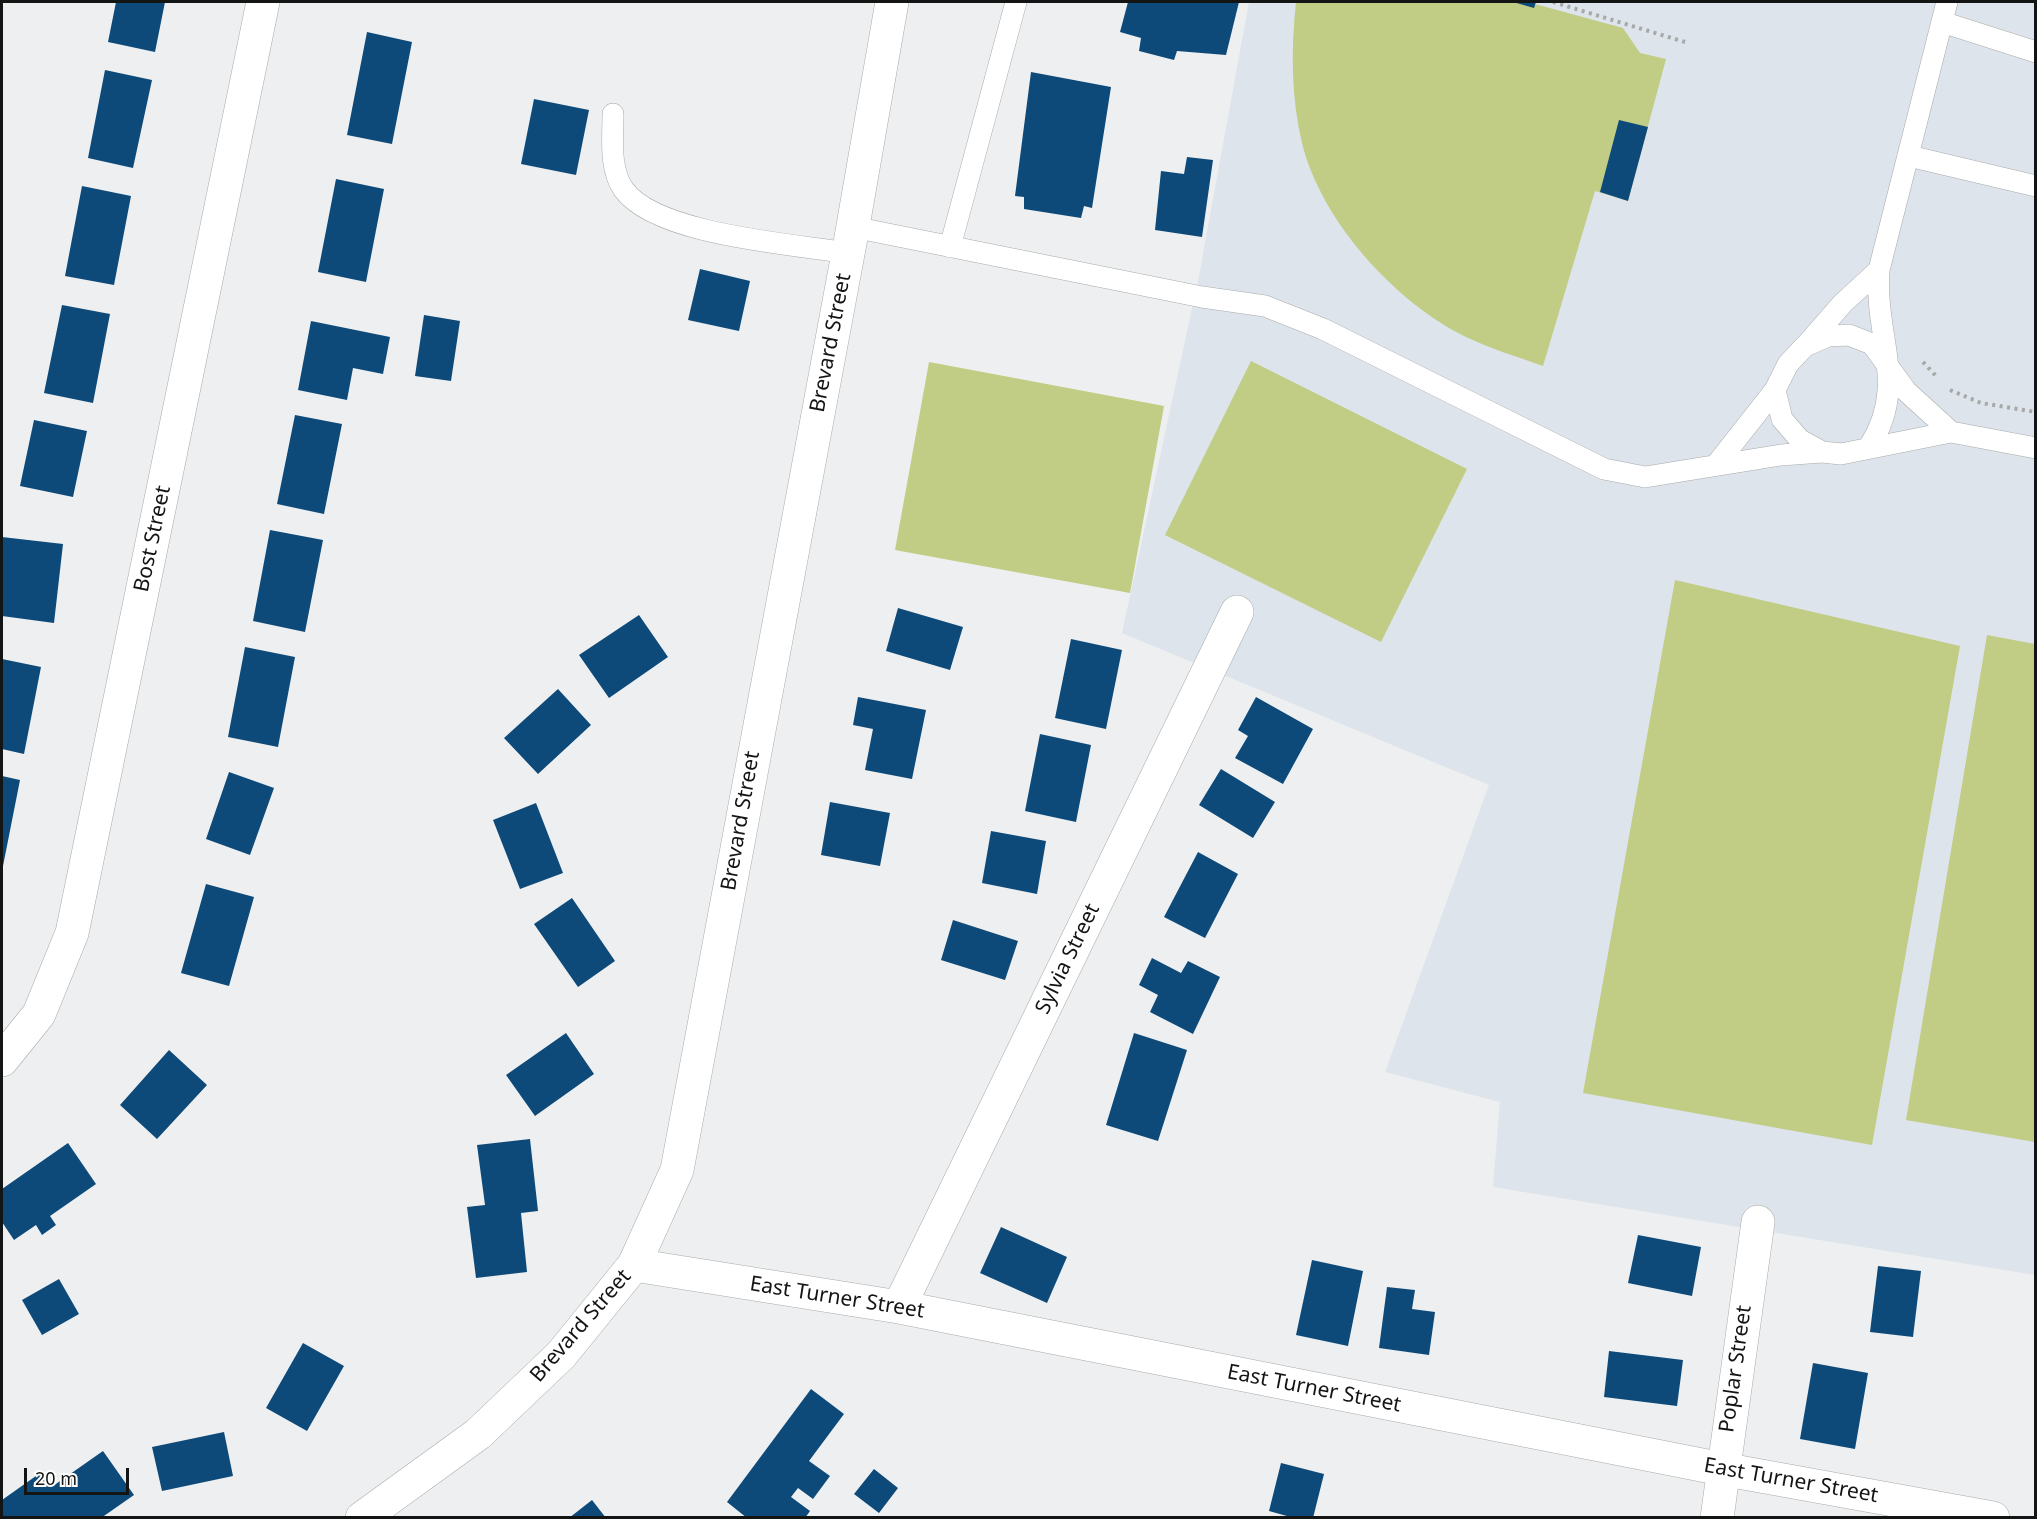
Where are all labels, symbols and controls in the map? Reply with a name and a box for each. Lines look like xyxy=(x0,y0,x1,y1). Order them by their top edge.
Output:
street label: Brevard Street xyxy=(805,271,857,415)
street label: Bost Street xyxy=(129,484,177,594)
street label: Brevard Street xyxy=(716,749,766,893)
street label: Sylvia Street xyxy=(1030,900,1106,1018)
street label: Brevard Street xyxy=(525,1265,637,1387)
street label: East Turner Street xyxy=(748,1272,926,1324)
street label: Poplar Street xyxy=(1715,1304,1757,1434)
street label: East Turner Street xyxy=(1225,1360,1403,1418)
street label: East Turner Street xyxy=(1702,1453,1880,1509)
scale bar xyxy=(27,1456,132,1494)
text: 20 m xyxy=(35,1466,77,1490)

